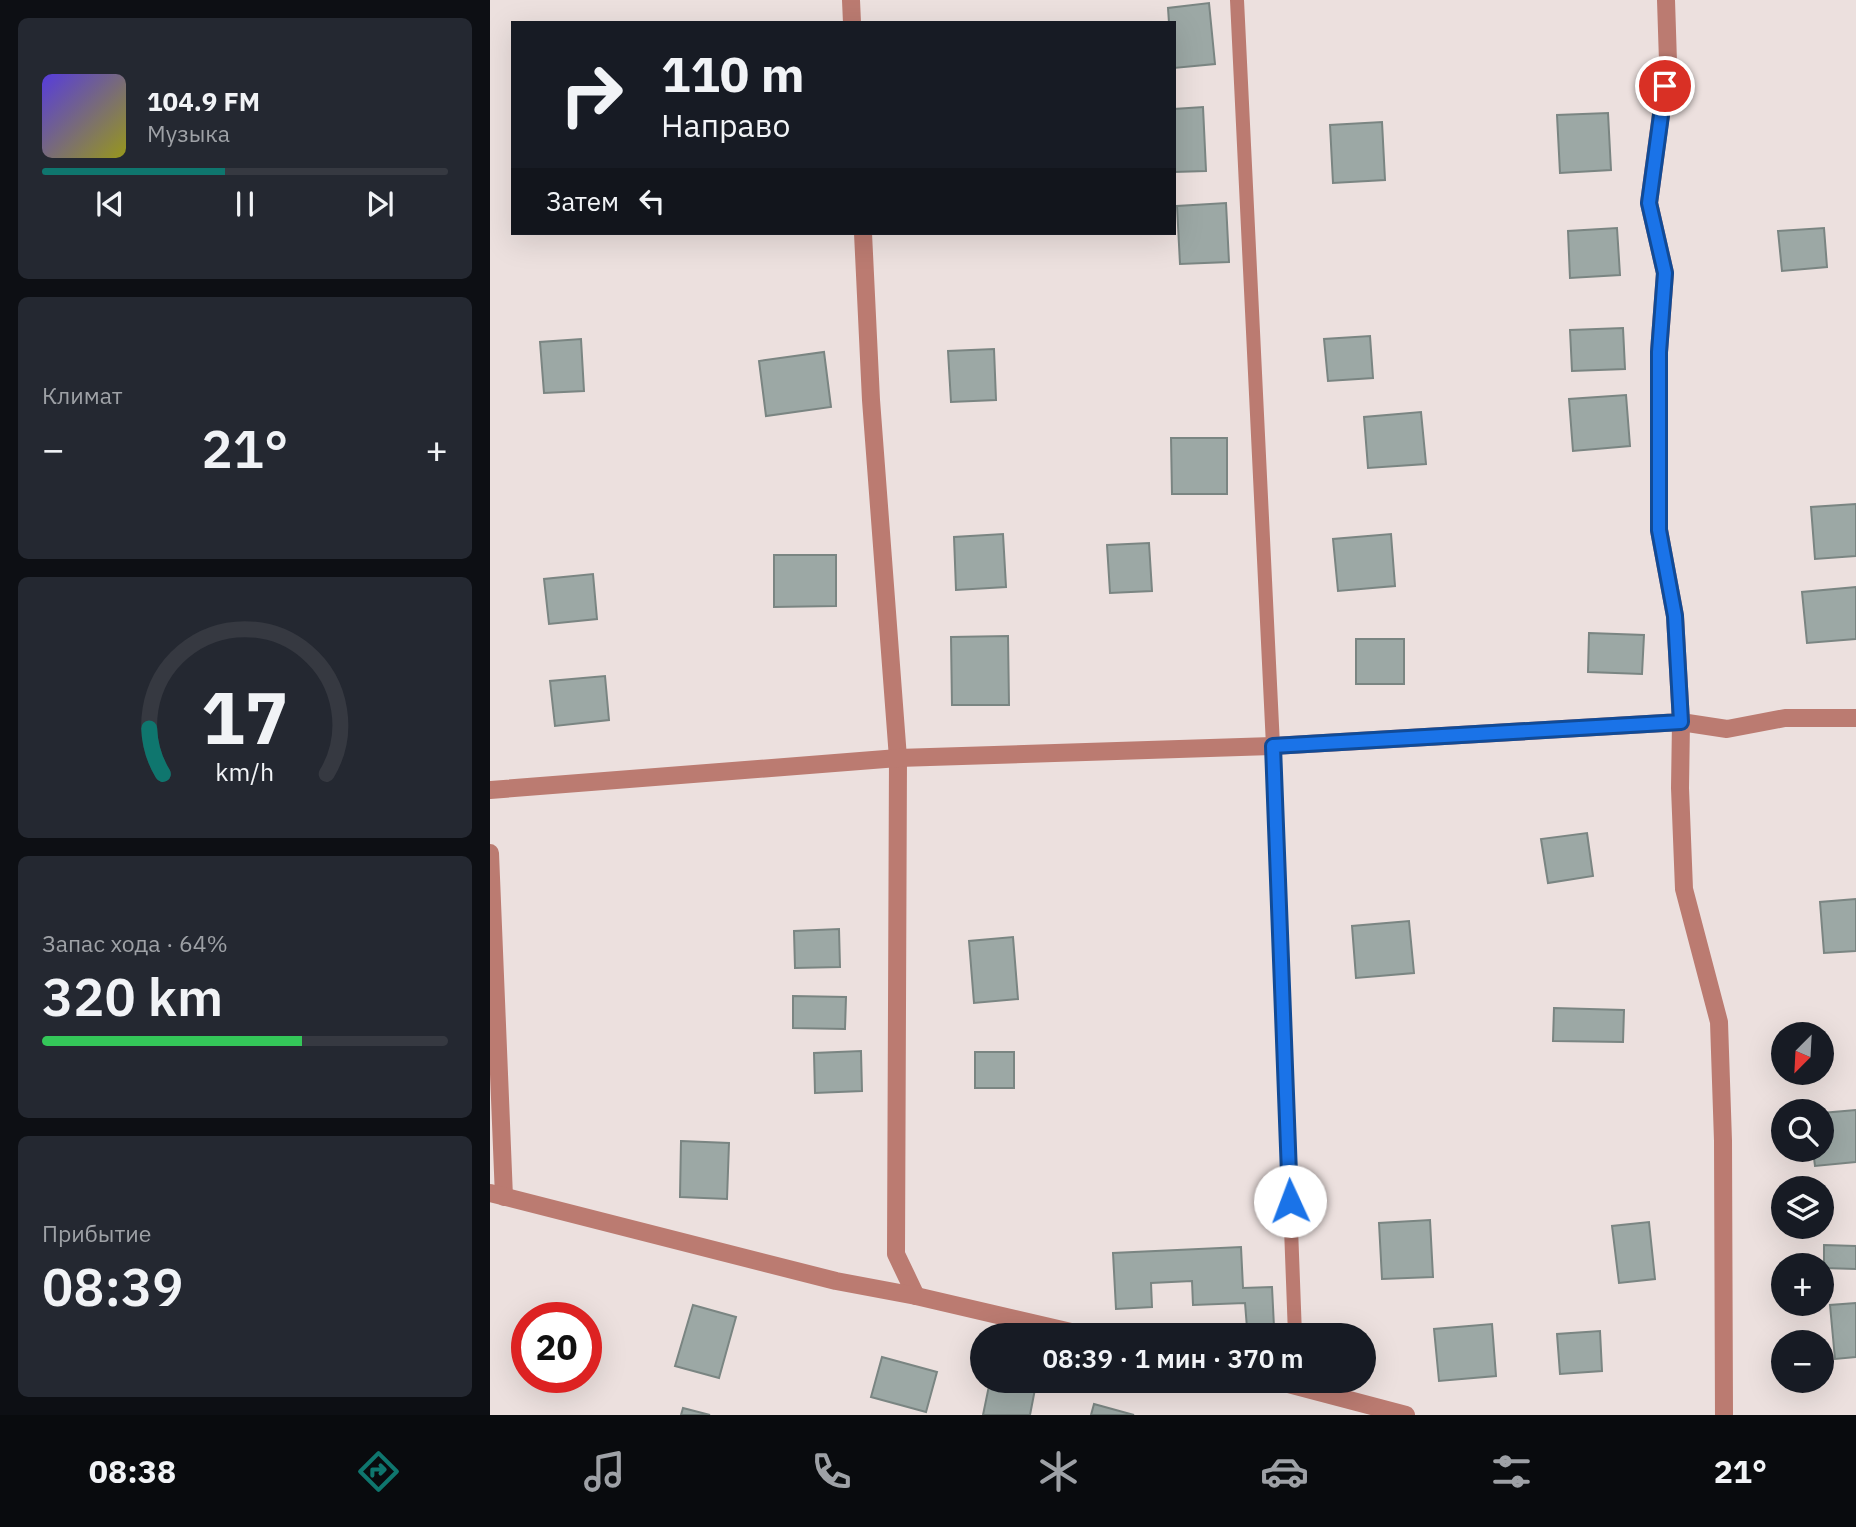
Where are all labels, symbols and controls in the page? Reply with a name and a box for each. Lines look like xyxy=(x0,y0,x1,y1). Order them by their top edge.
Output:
text: 110 m xyxy=(661,42,805,105)
icon: right xyxy=(546,49,637,140)
pin xyxy=(1635,56,1695,116)
icon: arrive xyxy=(1646,67,1684,105)
text: 104.9 FM xyxy=(147,84,260,118)
text: Направо xyxy=(661,104,790,146)
text: Музыка xyxy=(147,118,230,148)
icon: left xyxy=(633,182,671,220)
text: Затем xyxy=(546,184,619,218)
icon: previous xyxy=(91,185,129,223)
icon: pause xyxy=(226,185,264,223)
icon: next xyxy=(361,185,399,223)
text: Климат xyxy=(42,380,123,410)
text: 21° xyxy=(202,415,288,482)
text: − xyxy=(42,424,65,473)
text: + xyxy=(425,424,448,473)
text: 17 xyxy=(201,669,289,764)
text: km/h xyxy=(216,754,274,787)
text: Запас хода · 64% xyxy=(42,928,228,958)
text: 320 km xyxy=(42,963,223,1030)
north arrow xyxy=(1771,1022,1834,1085)
map controls xyxy=(1771,1022,1834,1393)
button: search xyxy=(1771,1099,1834,1162)
position arrow xyxy=(1253,1164,1327,1238)
button: layers xyxy=(1771,1176,1834,1239)
text: Прибытие xyxy=(42,1218,151,1248)
text: 08:39 xyxy=(42,1253,183,1320)
button: + xyxy=(1771,1253,1834,1316)
speed limit sign: 20 xyxy=(511,1302,602,1393)
button: − xyxy=(1771,1330,1834,1393)
text: 08:39 · 1 мин · 370 m xyxy=(1042,1341,1304,1375)
icon: directions xyxy=(354,1447,403,1496)
icon: music xyxy=(580,1447,629,1496)
icon: phone xyxy=(807,1447,856,1496)
icon: climate xyxy=(1034,1447,1083,1496)
icon: car xyxy=(1260,1447,1309,1496)
icon: filters xyxy=(1487,1447,1536,1496)
text: 08:38 xyxy=(89,1450,176,1492)
text: 21° xyxy=(1714,1450,1767,1492)

